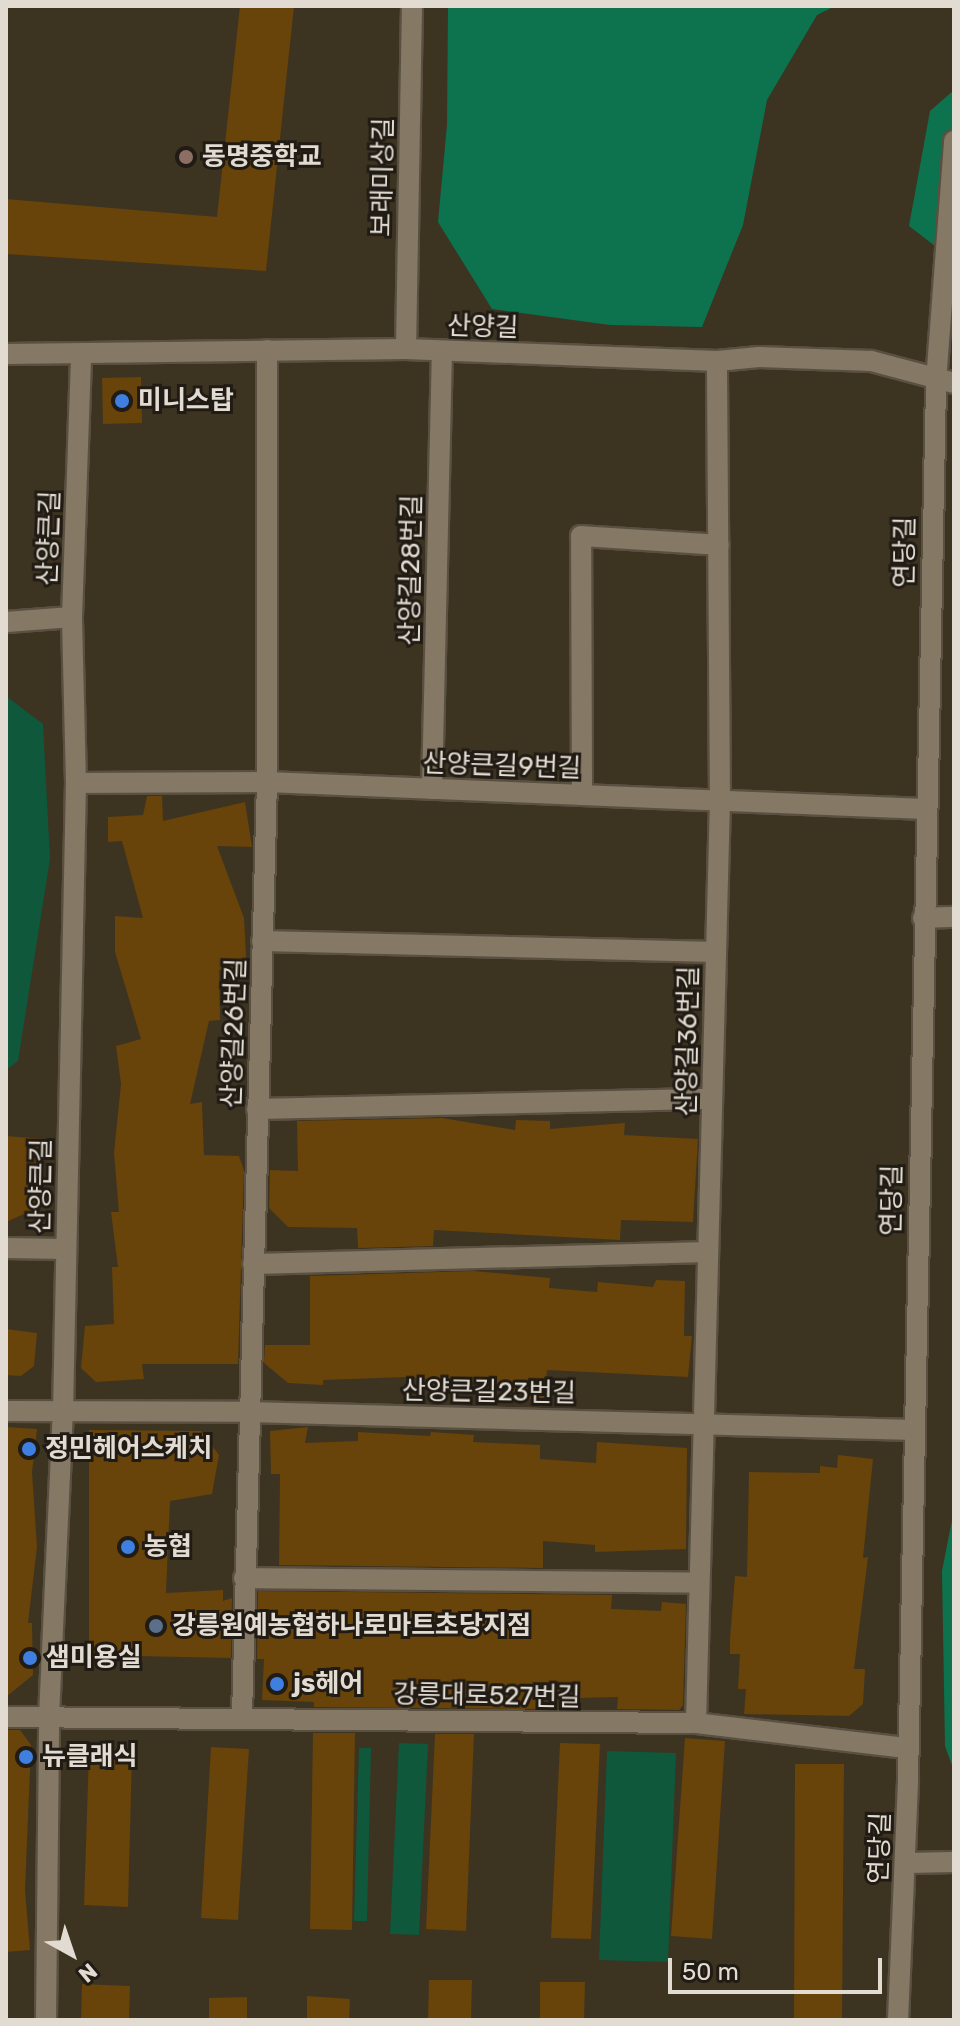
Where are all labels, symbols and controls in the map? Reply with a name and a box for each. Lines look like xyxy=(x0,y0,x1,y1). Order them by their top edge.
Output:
street label: 보래미상길 xyxy=(366,117,400,237)
place label: 동명중학교 xyxy=(202,141,322,173)
marker: 동명중학교 xyxy=(177,148,195,166)
street label: 산양길 xyxy=(447,310,519,344)
place label: 미니스탑 xyxy=(138,385,234,417)
marker: 미니스탑 xyxy=(113,392,131,410)
street label: 산양큰길 xyxy=(32,490,66,586)
street label: 산양길28번길 xyxy=(394,494,428,646)
street label: 연당길 xyxy=(889,516,921,588)
street label: 산양큰길9번길 xyxy=(422,748,582,784)
street label: 산양길26번길 xyxy=(216,957,252,1109)
street label: 산양길36번길 xyxy=(671,965,705,1117)
street label: 산양큰길 xyxy=(25,1138,57,1234)
street label: 연당길 xyxy=(876,1164,908,1236)
street label: 산양큰길23번길 xyxy=(402,1375,576,1409)
place label: 정민헤어스케치 xyxy=(45,1433,212,1465)
marker: 정민헤어스케치 xyxy=(20,1440,38,1458)
place label: 농협 xyxy=(144,1531,192,1563)
marker: 농협 xyxy=(119,1538,137,1556)
place label: 강릉원예농협하나로마트초당지점 xyxy=(172,1610,531,1642)
marker: 강릉원예농협하나로마트초당지점 xyxy=(147,1617,165,1635)
place label: 샘미용실 xyxy=(46,1642,142,1674)
marker: 샘미용실 xyxy=(21,1649,39,1667)
place label: js헤어 xyxy=(293,1668,363,1700)
marker: js헤어 xyxy=(268,1675,286,1693)
street label: 강릉대로527번길 xyxy=(393,1679,581,1713)
place label: 뉴클래식 xyxy=(42,1741,138,1773)
marker: 뉴클래식 xyxy=(17,1748,35,1766)
street label: 연당길 xyxy=(863,1812,897,1884)
north arrow xyxy=(32,1914,112,1994)
scale bar xyxy=(672,1942,886,1992)
text: N xyxy=(73,1957,102,1988)
text: 50 m xyxy=(682,1958,739,1986)

